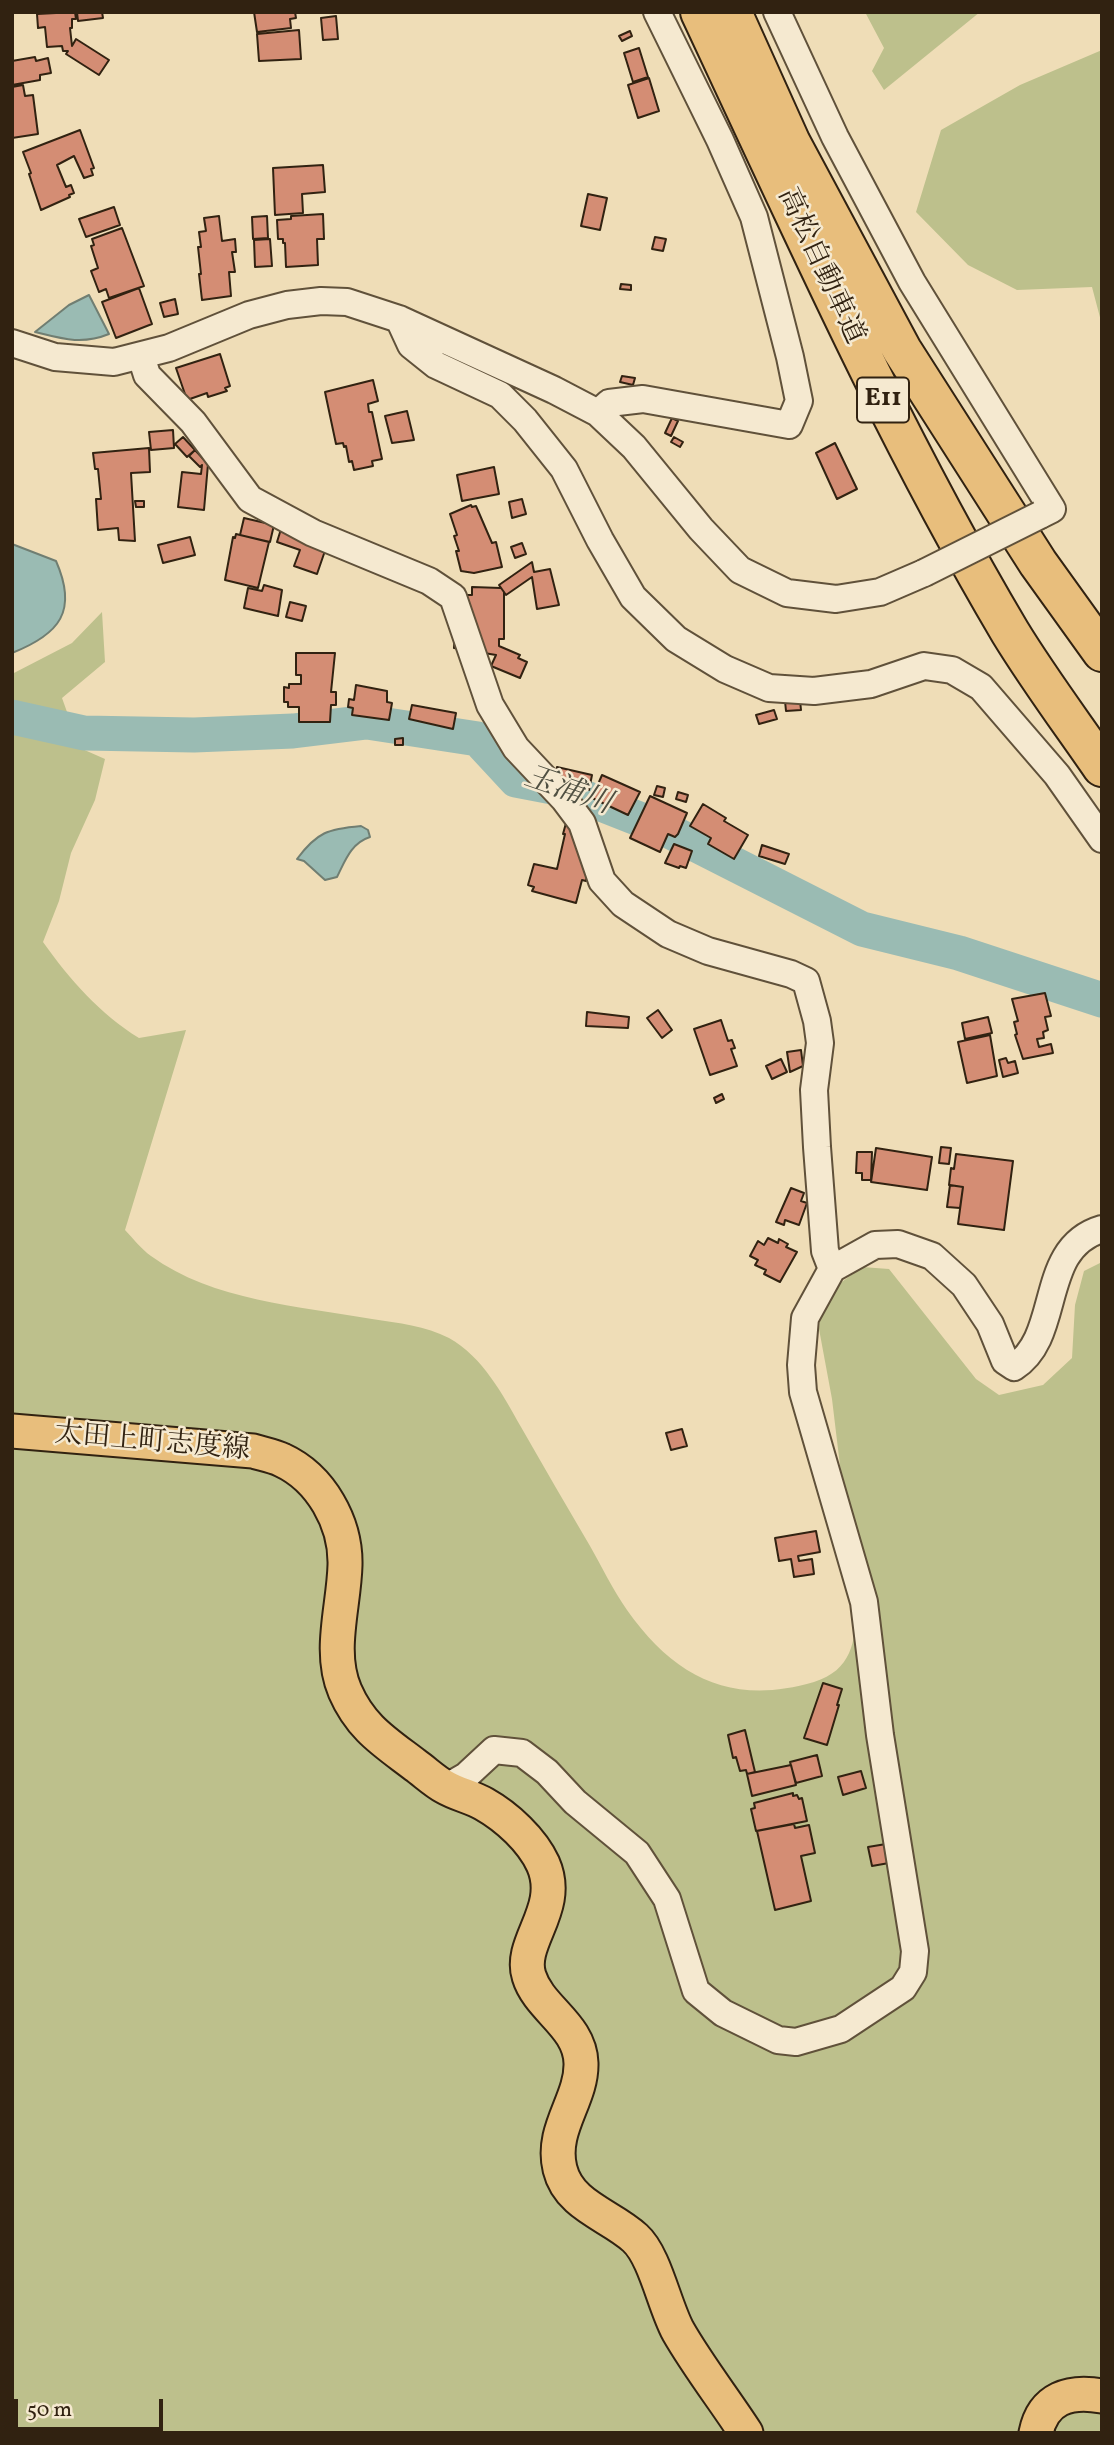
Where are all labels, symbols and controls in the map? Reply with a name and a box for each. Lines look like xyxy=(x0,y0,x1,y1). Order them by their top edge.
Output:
street label: 高松自動車道 xyxy=(768,184,870,350)
road number: E11 xyxy=(857,378,909,422)
water label: 玉浦川 xyxy=(519,761,615,825)
street label: 太田上町志度線 xyxy=(53,1419,251,1469)
scale bar xyxy=(18,2386,166,2430)
text: 50 m xyxy=(27,2396,72,2425)

